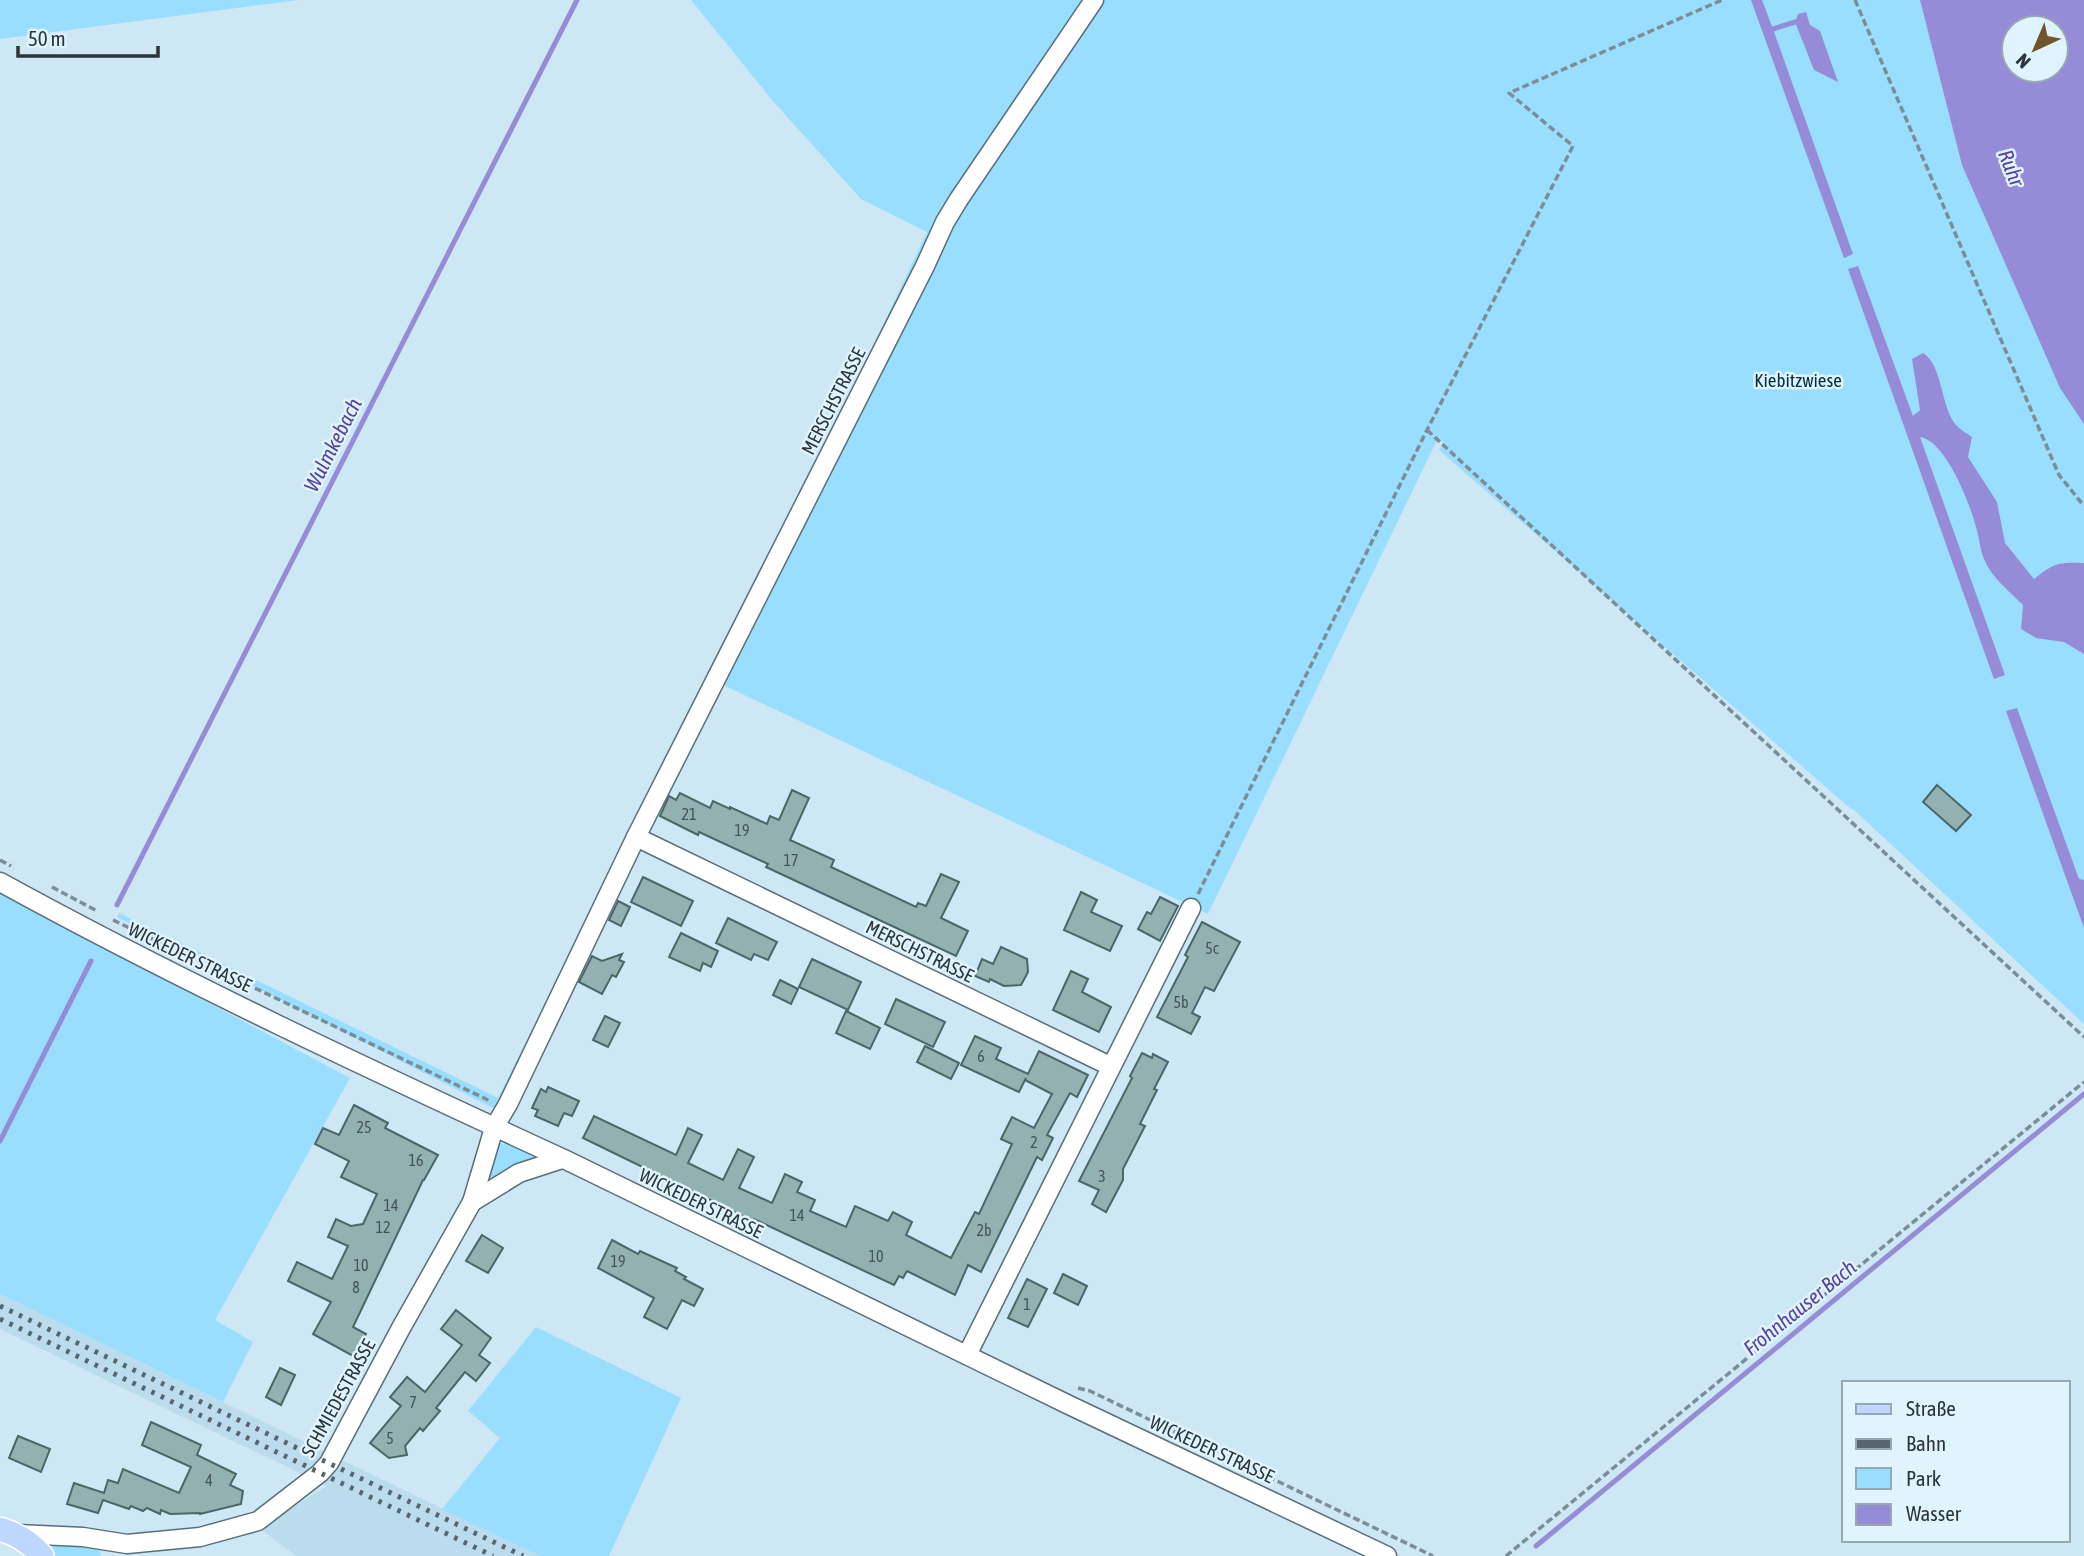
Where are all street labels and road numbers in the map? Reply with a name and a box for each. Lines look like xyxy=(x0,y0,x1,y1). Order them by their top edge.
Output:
street label: MERSCHSTRASSE xyxy=(797,344,869,458)
street label: MERSCHSTRASSE xyxy=(863,915,977,987)
street label: WICKEDER STRASSE xyxy=(125,918,255,996)
street label: WICKEDER STRASSE xyxy=(636,1164,766,1242)
street label: SCHMIEDESTRASSE xyxy=(297,1335,379,1461)
street label: WICKEDER STRASSE xyxy=(1146,1411,1278,1487)

